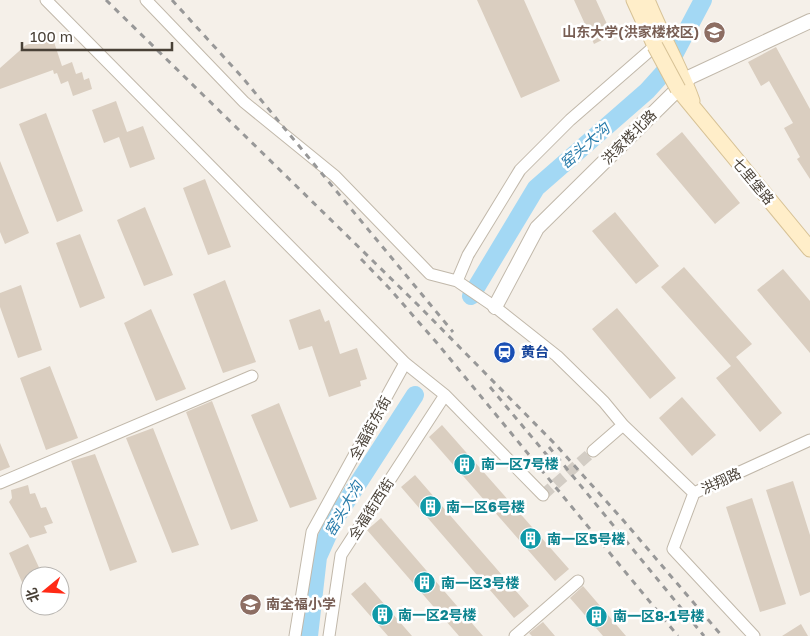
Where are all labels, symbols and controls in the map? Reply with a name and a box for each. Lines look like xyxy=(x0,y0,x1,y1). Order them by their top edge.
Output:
scale bar xyxy=(22,20,172,52)
school or university icon: 山东大学(洪家楼校区) xyxy=(703,20,727,44)
place label: 山东大学(洪家楼校区) xyxy=(562,23,699,40)
text: 100 m xyxy=(30,27,73,45)
street label: 洪家楼北路 xyxy=(598,106,659,167)
water label: 窑头大沟 xyxy=(556,117,614,172)
street label: 七里堡路 xyxy=(729,154,778,208)
station icon: 黄台 xyxy=(493,340,517,364)
place label: 黄台 xyxy=(521,343,549,360)
street label: 全福街东街 xyxy=(345,393,394,462)
building icon: 南一区7号楼 xyxy=(453,452,477,476)
place label: 南一区7号楼 xyxy=(481,455,559,472)
street label: 洪翔路 xyxy=(698,464,743,497)
street label: 全福街西街 xyxy=(344,475,397,543)
water label: 窑头大沟 xyxy=(320,476,367,539)
building icon: 南一区6号楼 xyxy=(418,495,442,519)
place label: 南一区6号楼 xyxy=(446,498,525,515)
building icon: 南一区5号楼 xyxy=(519,527,543,551)
place label: 南一区5号楼 xyxy=(547,530,626,547)
north arrow xyxy=(20,566,70,616)
building icon: 南一区3号楼 xyxy=(413,571,437,595)
place label: 南一区3号楼 xyxy=(441,574,520,591)
text: 北 xyxy=(22,586,42,604)
school or university icon: 南全福小学 xyxy=(238,592,262,616)
place label: 南全福小学 xyxy=(266,595,336,612)
building icon: 南一区2号楼 xyxy=(370,603,394,627)
building icon: 南一区8-1号楼 xyxy=(585,604,609,628)
place label: 南一区2号楼 xyxy=(398,606,477,623)
place label: 南一区8-1号楼 xyxy=(613,607,705,624)

